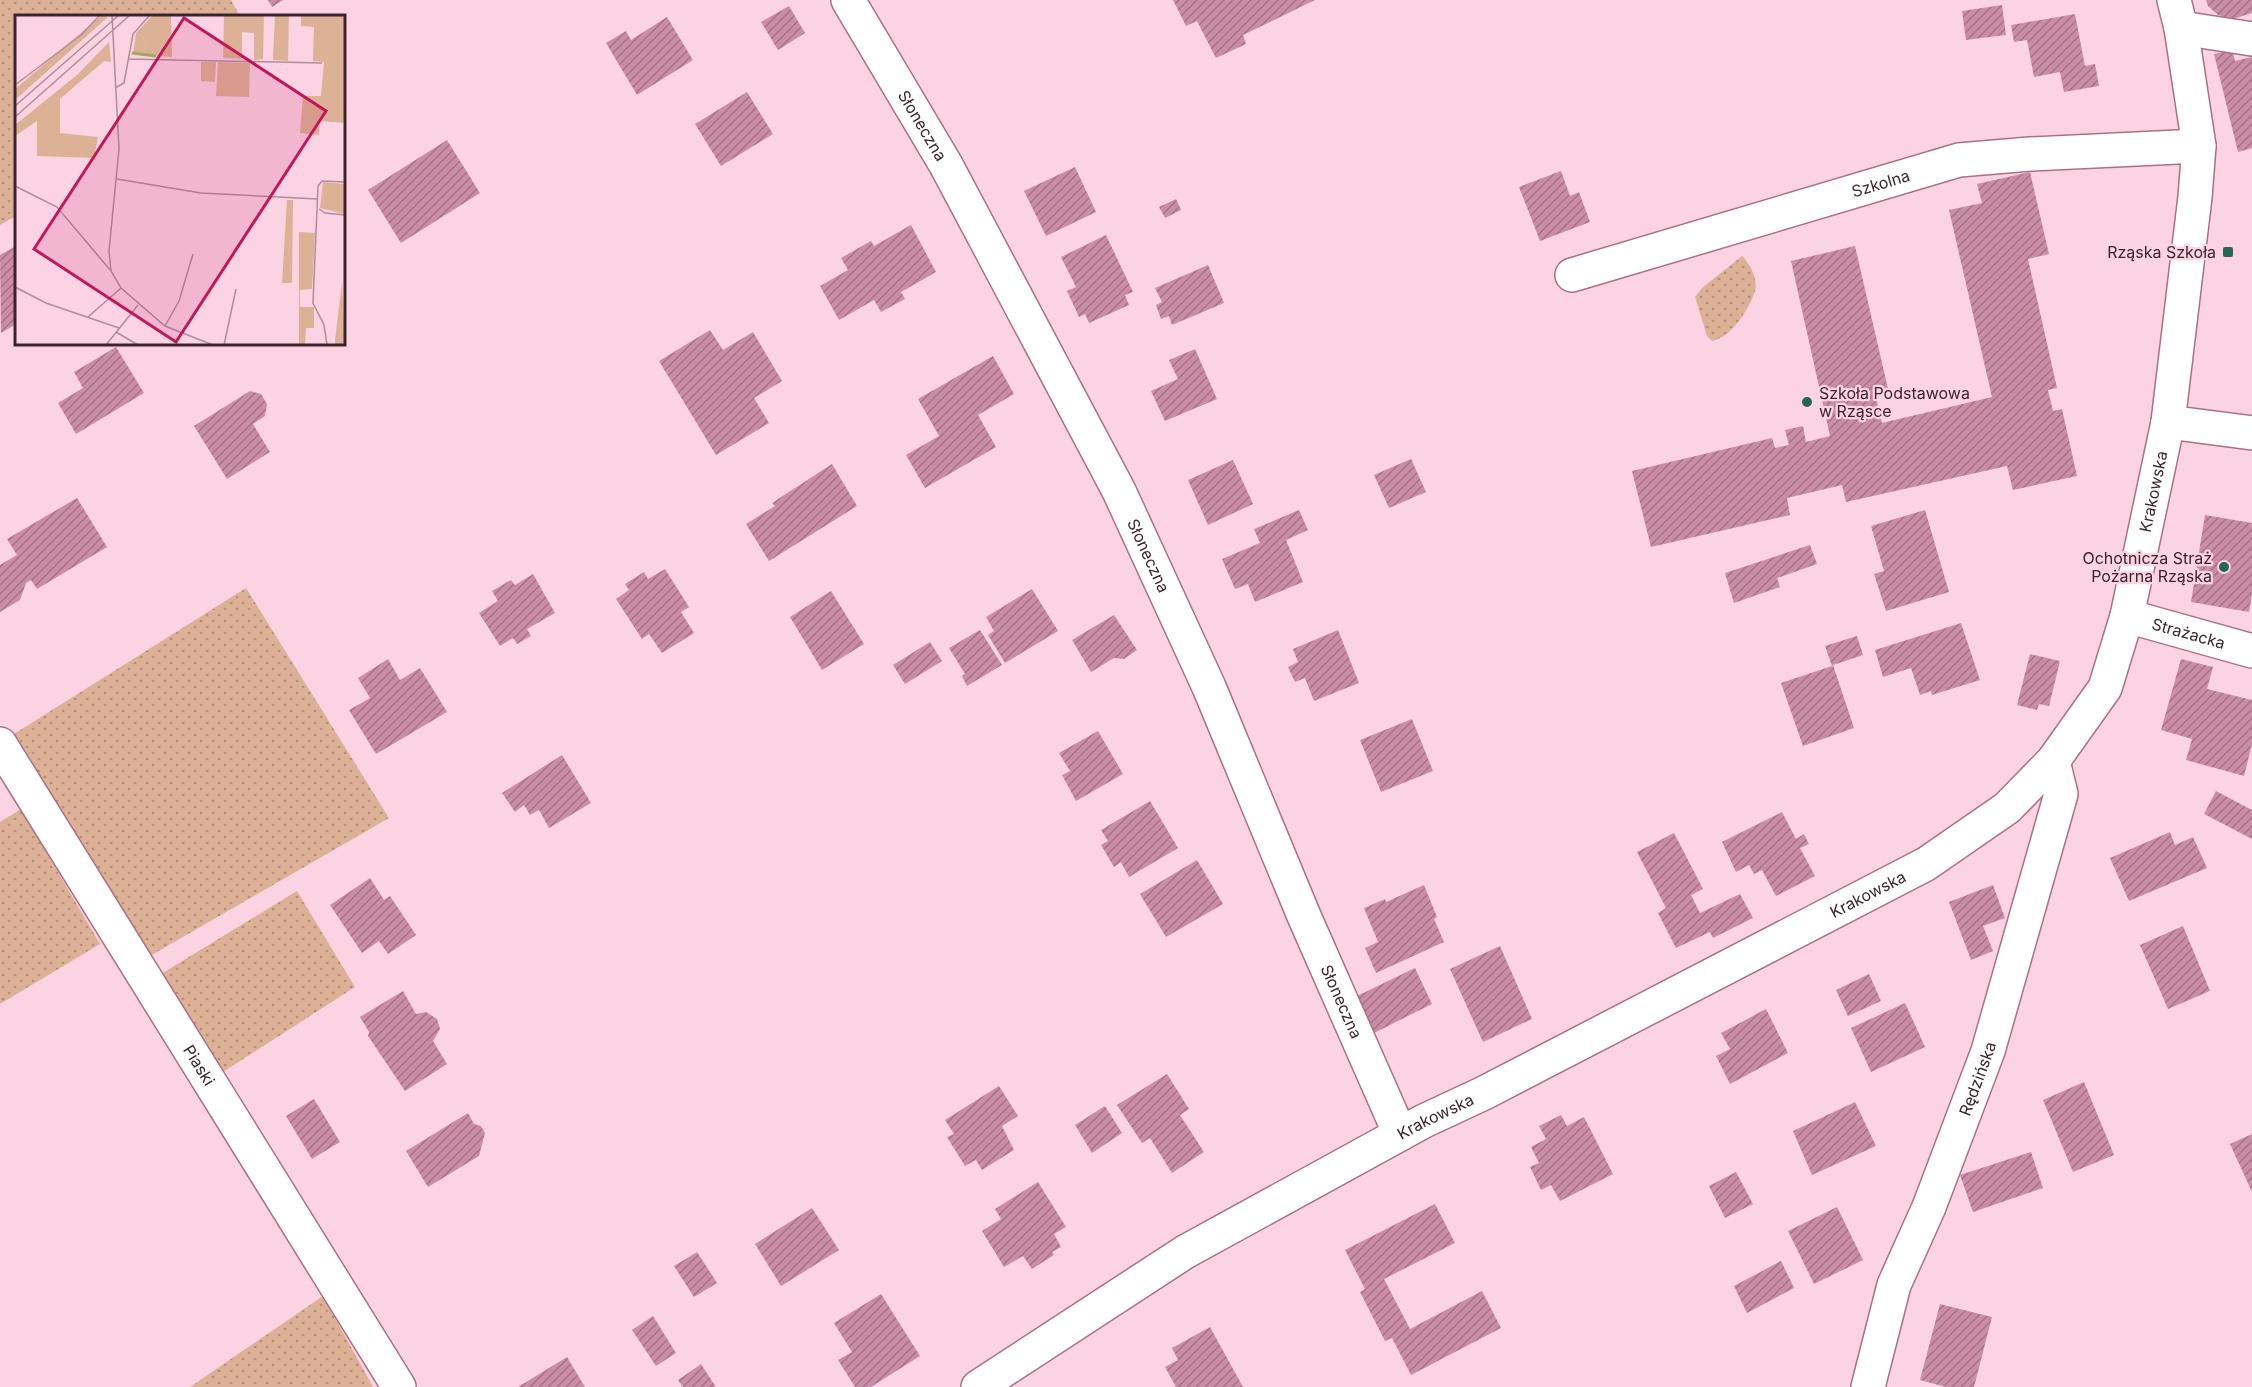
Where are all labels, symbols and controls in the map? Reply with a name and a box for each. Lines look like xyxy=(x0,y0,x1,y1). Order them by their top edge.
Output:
inset map xyxy=(15,15,345,345)
street label: Słoneczna xyxy=(894,87,951,164)
street label: Szkolna xyxy=(1849,165,1912,201)
place label: Rząska Szkoła xyxy=(2107,242,2216,262)
marker: Rząska Szkoła xyxy=(2221,245,2235,259)
place label: Szkoła Podstawowa w Rząsce xyxy=(1819,383,1970,421)
marker: Szkoła Podstawowa w Rząsce xyxy=(1800,395,1814,409)
street label: Krakowska xyxy=(2135,449,2172,534)
street label: Słoneczna xyxy=(1123,516,1174,595)
place label: Ochotnicza Straż Pożarna Rząska xyxy=(2082,548,2212,586)
marker: Ochotnicza Straż Pożarna Rząska xyxy=(2217,560,2231,574)
street label: Strażacka xyxy=(2150,613,2228,653)
street label: Krakowska xyxy=(1826,866,1909,922)
street label: Słoneczna xyxy=(1317,961,1367,1042)
street label: Rędzińska xyxy=(1954,1039,2000,1118)
street label: Piaski xyxy=(179,1041,219,1089)
street label: Krakowska xyxy=(1394,1089,1477,1144)

